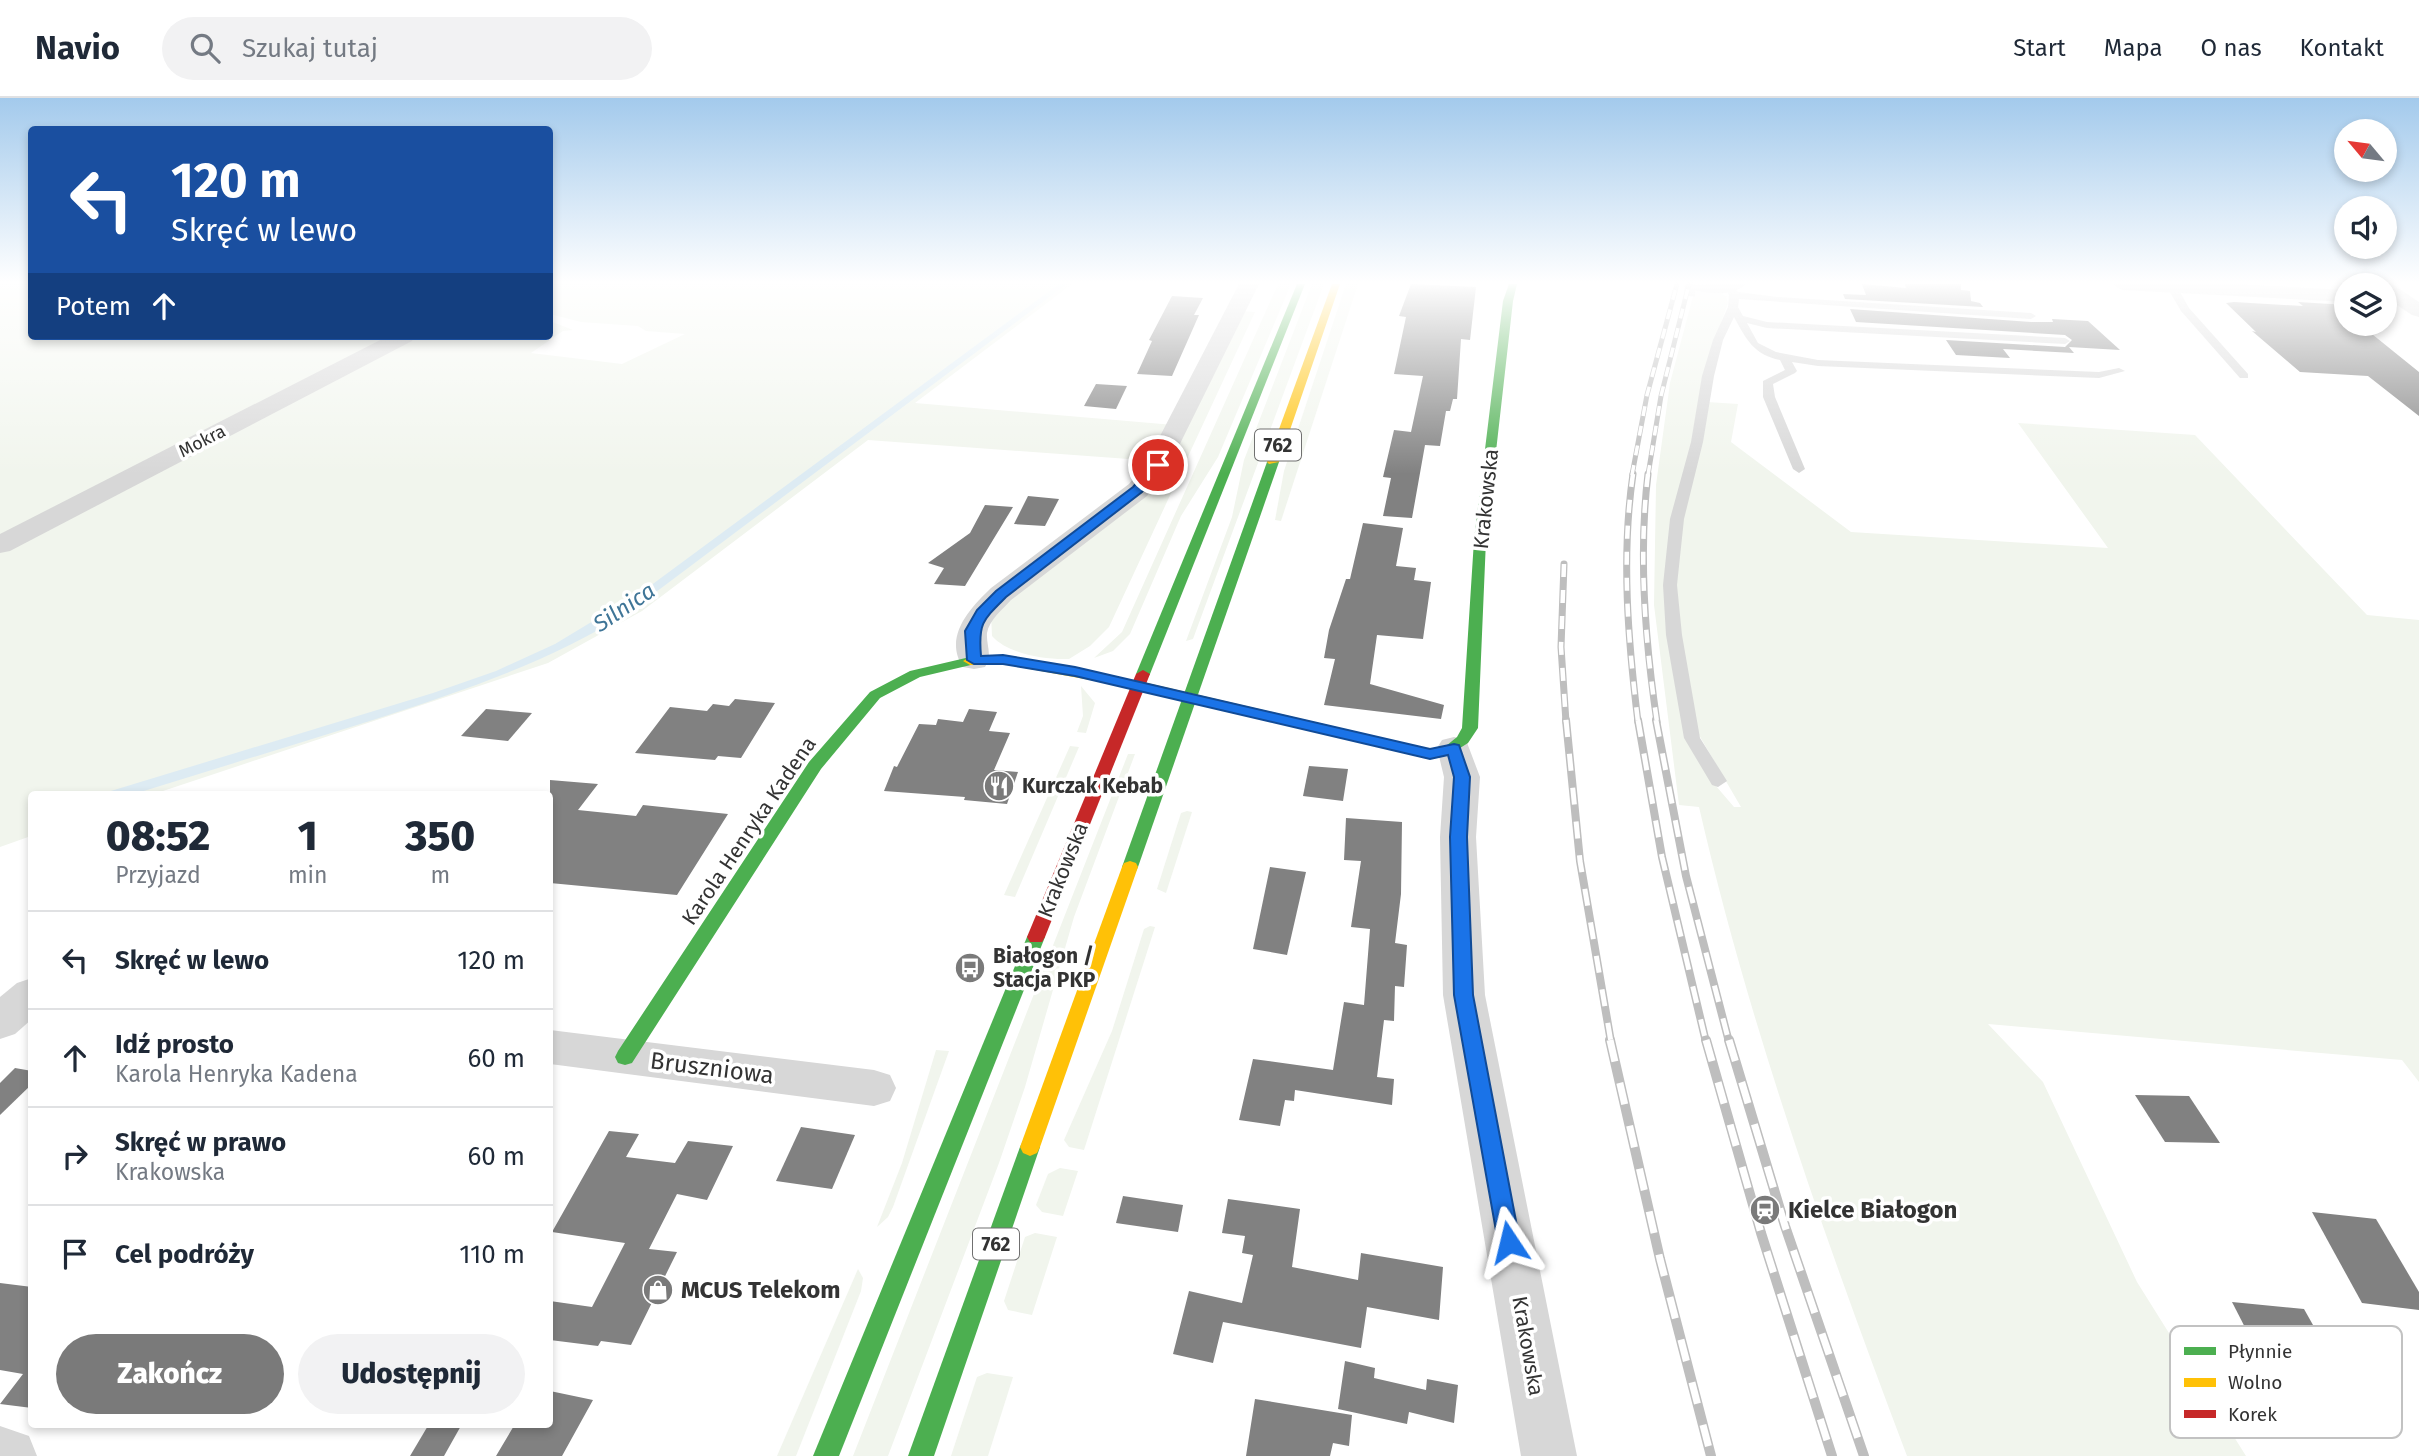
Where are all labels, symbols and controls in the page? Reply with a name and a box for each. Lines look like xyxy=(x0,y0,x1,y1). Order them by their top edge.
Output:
search box xyxy=(162,17,652,80)
text: Navio xyxy=(35,28,120,68)
icon: search xyxy=(186,29,224,67)
text: Szukaj tutaj xyxy=(242,33,378,64)
text: Start xyxy=(2013,34,2066,62)
text: Mapa xyxy=(2104,34,2163,62)
text: O nas xyxy=(2201,34,2262,62)
text: Kontakt xyxy=(2300,34,2384,62)
north arrow xyxy=(2334,119,2398,182)
map controls xyxy=(2334,119,2397,336)
text: 120 m xyxy=(171,151,301,210)
icon: left xyxy=(56,154,147,245)
button: sound xyxy=(2334,196,2397,259)
text: Skręć w lewo xyxy=(171,211,357,249)
button: layers xyxy=(2334,273,2397,336)
icon: ahead xyxy=(145,287,183,325)
text: Potem xyxy=(56,291,131,322)
street label: Mokra xyxy=(175,420,229,462)
road number: 762 xyxy=(1255,430,1301,460)
pin xyxy=(1128,435,1188,495)
icon: arrive xyxy=(1139,446,1177,484)
street label: Krakowska xyxy=(1468,448,1504,550)
water label: Silnica xyxy=(587,576,660,638)
street label: Karola Henryka Kadena xyxy=(676,732,822,930)
restaurant icon: Kurczak Kebab xyxy=(982,769,1016,803)
place label: Kurczak Kebab xyxy=(1022,773,1163,799)
text: 08:52 xyxy=(106,811,210,861)
text: 1 xyxy=(298,811,318,861)
text: 350 xyxy=(405,811,475,861)
street label: Krakowska xyxy=(1032,818,1094,922)
text: Przyjazd xyxy=(115,861,201,889)
text: min xyxy=(288,861,328,889)
text: m xyxy=(430,861,450,889)
icon: left xyxy=(56,941,94,979)
place label: Białogon / Stacja PKP xyxy=(993,943,1096,993)
text: Skręć w lewo xyxy=(115,945,269,976)
text: 120 m xyxy=(457,945,525,976)
bus stop icon: Białogon / Stacja PKP xyxy=(953,951,987,985)
text: Idź prosto xyxy=(115,1029,234,1060)
icon: ahead xyxy=(56,1039,94,1077)
text: 60 m xyxy=(467,1043,525,1074)
street label: Bruszniowa xyxy=(649,1047,775,1089)
text: Karola Henryka Kadena xyxy=(115,1060,358,1088)
text: Skręć w prawo xyxy=(115,1127,286,1158)
icon: right xyxy=(56,1137,94,1175)
text: 60 m xyxy=(467,1141,525,1172)
text: Krakowska xyxy=(115,1158,225,1186)
station icon: Kielce Białogon xyxy=(1748,1193,1782,1227)
place label: Kielce Białogon xyxy=(1788,1196,1957,1224)
position arrow xyxy=(1472,1205,1546,1279)
road number: 762 xyxy=(973,1228,1019,1260)
icon: arrive xyxy=(56,1235,94,1273)
text: Cel podróży xyxy=(115,1239,254,1270)
text: 110 m xyxy=(459,1239,525,1270)
shop icon: MCUS Telekom xyxy=(641,1273,675,1307)
place label: MCUS Telekom xyxy=(681,1276,840,1304)
street label: Krakowska xyxy=(1506,1294,1550,1398)
legend xyxy=(2170,1326,2402,1438)
button: Zakończ xyxy=(56,1334,284,1414)
button: Udostępnij xyxy=(298,1334,525,1414)
text: Płynnie xyxy=(2228,1340,2292,1363)
text: Wolno xyxy=(2228,1371,2282,1394)
text: Korek xyxy=(2228,1403,2277,1426)

